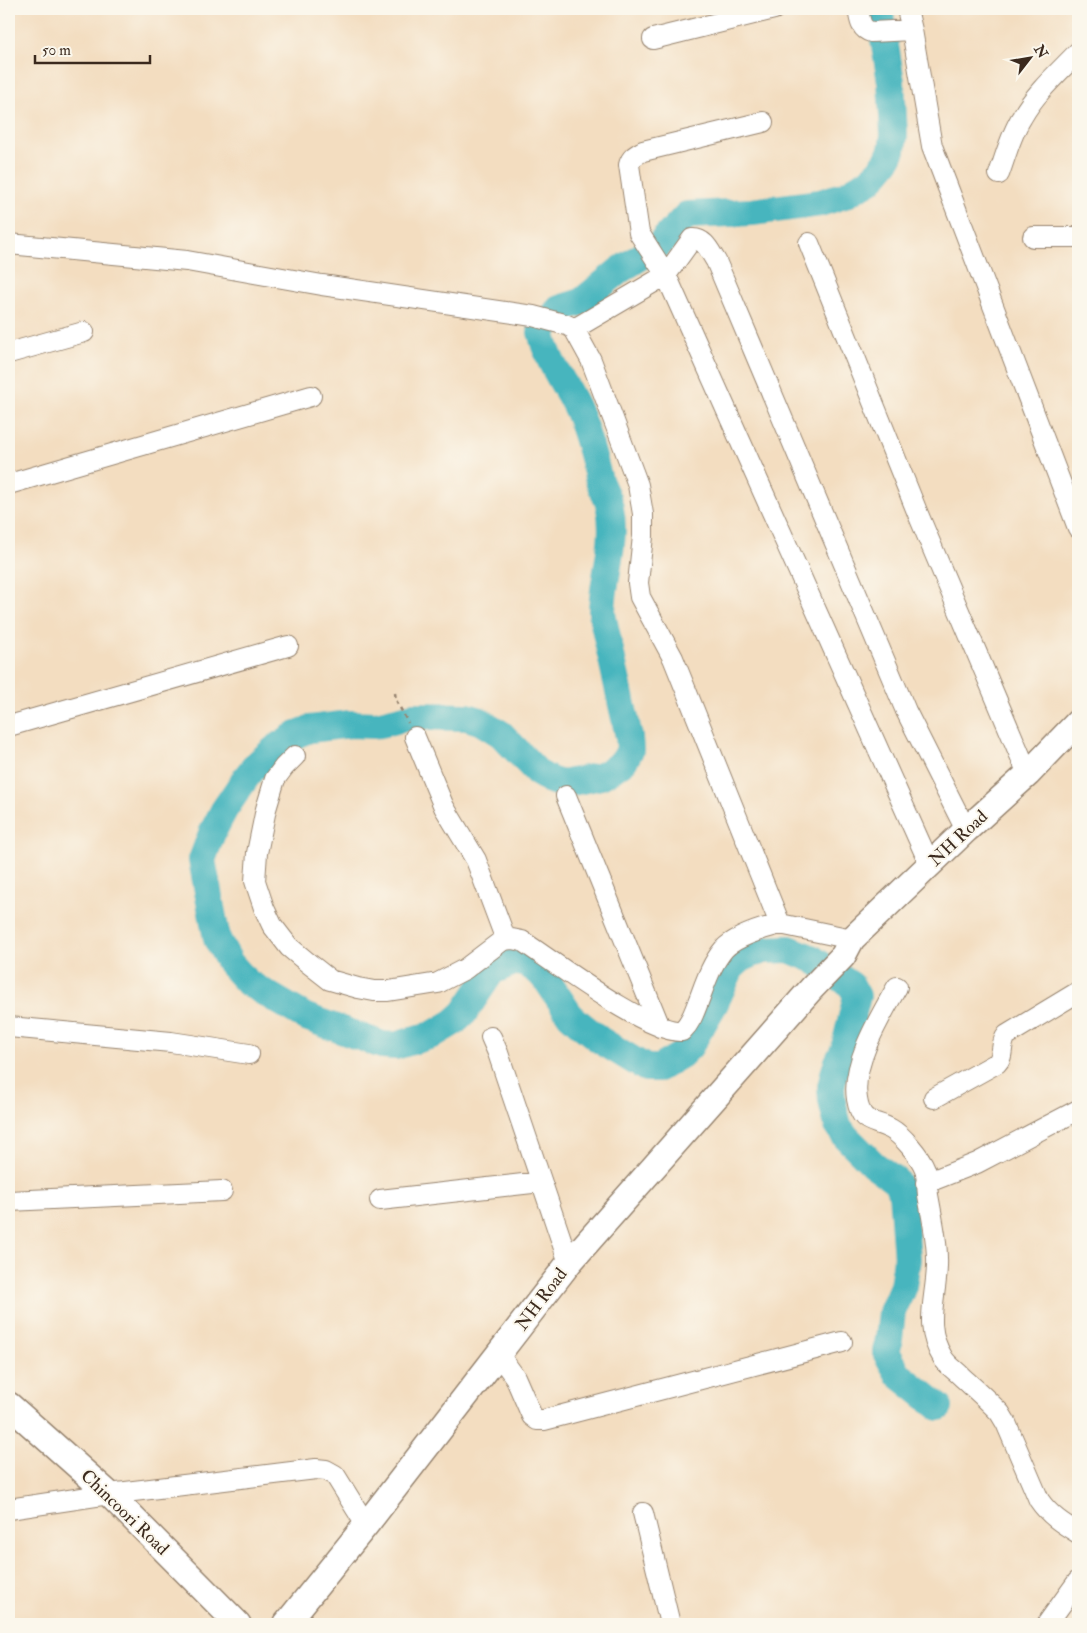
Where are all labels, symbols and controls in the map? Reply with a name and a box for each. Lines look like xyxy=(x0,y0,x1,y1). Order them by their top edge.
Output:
scale bar xyxy=(35,32,150,64)
north arrow xyxy=(1004,32,1054,82)
text: 50 m xyxy=(42,41,71,60)
text: N xyxy=(1030,41,1051,62)
street label: NH Road xyxy=(924,805,993,871)
street label: NH Road xyxy=(510,1263,572,1335)
street label: Chincoori Road xyxy=(76,1464,174,1560)

